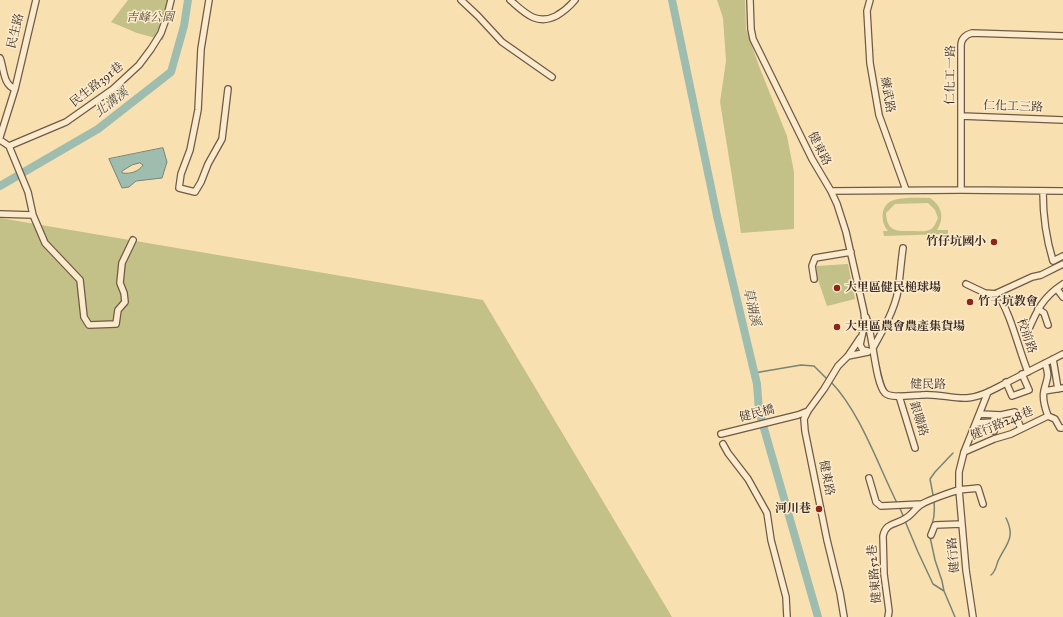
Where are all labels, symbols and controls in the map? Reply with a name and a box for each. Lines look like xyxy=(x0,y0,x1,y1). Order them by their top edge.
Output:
park label: 吉峰公園 xyxy=(126,11,174,25)
street label: 民生路 xyxy=(5,12,27,50)
street label: 仁化工一路 xyxy=(943,45,959,105)
street label: 民生路391巷 xyxy=(67,60,127,110)
street label: 練武路 xyxy=(877,76,897,114)
water label: 北溝溪 xyxy=(92,85,132,121)
street label: 仁化工三路 xyxy=(983,99,1043,115)
street label: 健東路 xyxy=(804,130,834,168)
place label: 竹仔坑國小 xyxy=(926,235,986,249)
marker: 竹仔坑國小 xyxy=(989,237,999,247)
place label: 大里區健民槌球場 xyxy=(845,281,941,295)
marker: 大里區健民槌球場 xyxy=(832,283,842,293)
water label: 草湖溪 xyxy=(739,286,763,328)
place label: 竹子坑教會 xyxy=(978,295,1038,309)
marker: 竹子坑教會 xyxy=(965,297,975,307)
street label: 校前路 xyxy=(1013,317,1039,355)
place label: 大里區農會農產集貨場 xyxy=(845,320,965,334)
marker: 大里區農會農產集貨場 xyxy=(832,322,842,332)
street label: 健民路 xyxy=(910,377,946,393)
street label: 銀聯路 xyxy=(906,400,930,438)
street label: 健民橋 xyxy=(738,403,776,425)
street label: 健行路248巷 xyxy=(968,404,1036,444)
street label: 健東路 xyxy=(815,459,837,497)
place label: 河川巷 xyxy=(775,502,811,516)
marker: 河川巷 xyxy=(814,504,824,514)
street label: 健行路 xyxy=(945,536,963,574)
street label: 健東路52巷 xyxy=(865,544,885,604)

